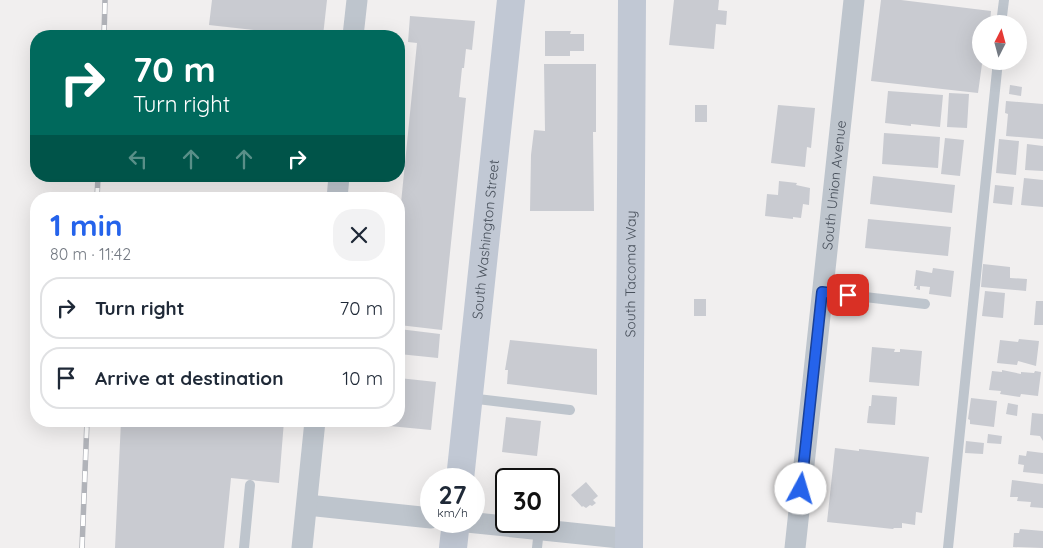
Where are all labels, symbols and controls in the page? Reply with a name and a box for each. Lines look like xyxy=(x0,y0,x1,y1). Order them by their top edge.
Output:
north arrow xyxy=(972,15,1028,70)
map controls xyxy=(972,15,1027,70)
text: 70 m xyxy=(133,47,216,91)
icon: right xyxy=(50,50,115,115)
text: Turn right xyxy=(133,90,230,118)
street label: South Union Avenue xyxy=(818,119,850,251)
icon: left xyxy=(124,145,152,173)
icon: ahead xyxy=(177,145,205,173)
icon: ahead xyxy=(230,145,258,173)
icon: right xyxy=(283,145,311,173)
street label: South Washington Street xyxy=(468,158,503,320)
text: 1 min xyxy=(50,206,123,244)
button: close xyxy=(333,209,385,261)
street label: South Tacoma Way xyxy=(621,210,640,338)
text: 80 m · 11:42 xyxy=(50,244,131,264)
pin xyxy=(827,274,869,316)
icon: arrive xyxy=(834,281,862,309)
icon: right xyxy=(52,294,80,322)
text: Turn right xyxy=(95,296,184,320)
text: 70 m xyxy=(339,296,383,320)
icon: arrive xyxy=(52,364,80,392)
text: Arrive at destination xyxy=(95,366,284,390)
text: 10 m xyxy=(342,366,383,390)
position arrow xyxy=(774,462,826,514)
speed limit sign: 30 xyxy=(495,468,560,533)
text: 27 xyxy=(439,479,466,510)
text: km/h xyxy=(437,505,468,520)

